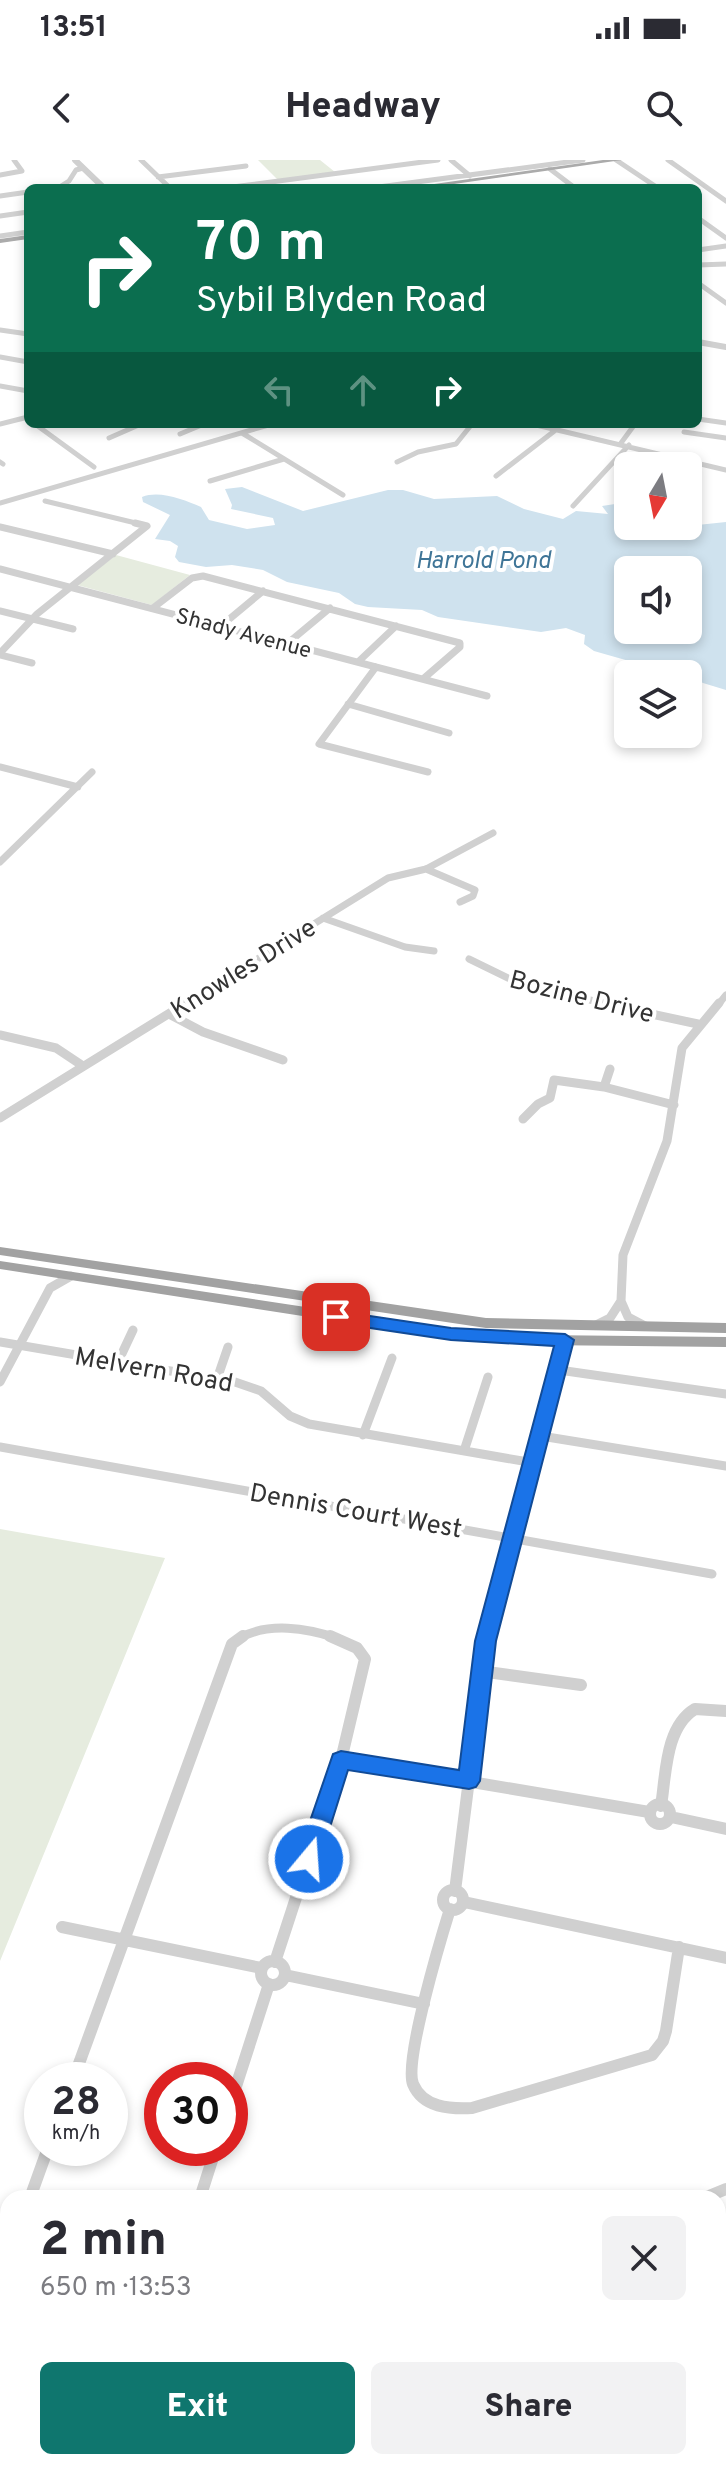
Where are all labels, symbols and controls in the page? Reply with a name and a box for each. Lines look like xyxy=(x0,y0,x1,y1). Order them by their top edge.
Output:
text: 13:51 xyxy=(40,10,108,47)
text: Headway xyxy=(285,85,441,131)
icon: back xyxy=(40,86,84,130)
icon: search xyxy=(642,86,686,130)
text: 70 m xyxy=(196,210,326,280)
icon: right xyxy=(64,216,168,320)
text: Sybil Blyden Road xyxy=(196,279,487,325)
icon: left xyxy=(257,368,301,412)
icon: ahead xyxy=(341,368,385,412)
icon: right xyxy=(425,368,469,412)
north arrow xyxy=(614,452,702,540)
map controls xyxy=(614,452,702,748)
water label: Harrold Pond xyxy=(415,547,553,577)
button: sound xyxy=(614,556,702,644)
street label: Shady Avenue xyxy=(173,603,314,665)
button: layers xyxy=(614,660,702,748)
street label: Knowles Drive xyxy=(165,912,323,1028)
street label: Bozine Drive xyxy=(506,965,657,1032)
pin xyxy=(302,1283,370,1351)
icon: arrive xyxy=(314,1295,358,1339)
street label: Melvern Road xyxy=(72,1341,235,1402)
street label: Dennis Court West xyxy=(247,1478,464,1547)
position arrow xyxy=(267,1817,351,1901)
speed limit sign: 30 xyxy=(144,2062,248,2166)
text: 28 xyxy=(51,2079,101,2129)
text: km/h xyxy=(52,2121,100,2147)
text: 2 min xyxy=(40,2212,167,2272)
button: close xyxy=(602,2216,686,2300)
text: 650 m · 13:53 xyxy=(40,2272,192,2305)
button: Exit xyxy=(40,2362,355,2454)
button: Share xyxy=(371,2362,686,2454)

